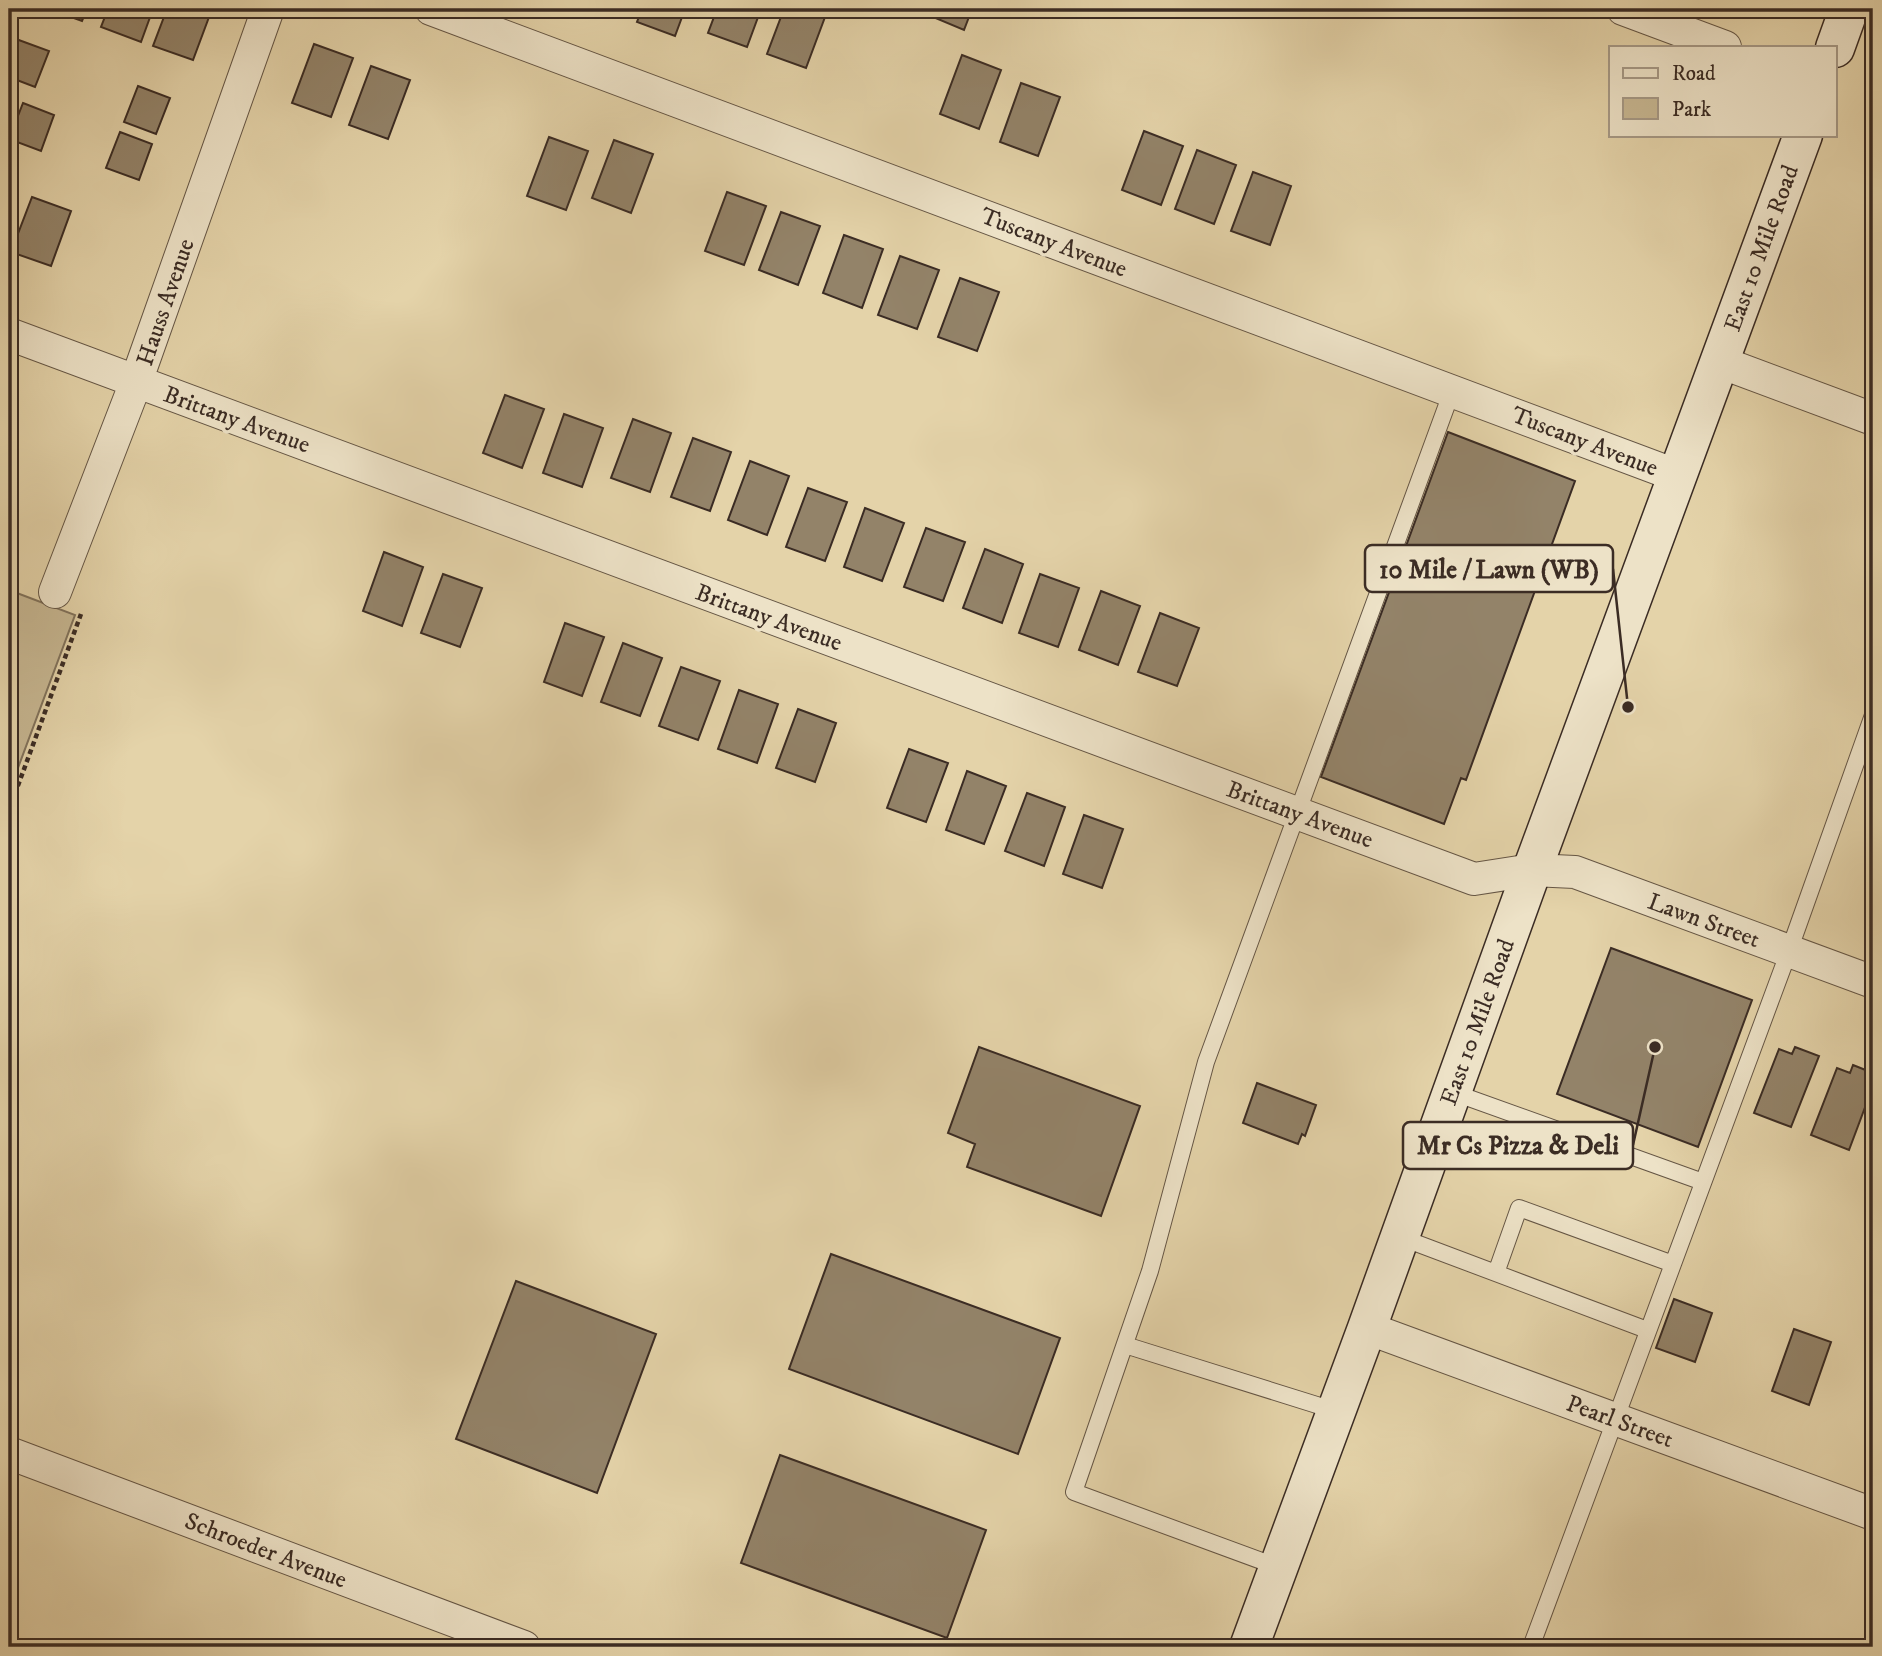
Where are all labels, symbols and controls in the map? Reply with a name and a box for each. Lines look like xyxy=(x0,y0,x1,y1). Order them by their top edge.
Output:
legend xyxy=(1609,46,1836,136)
text: Road xyxy=(1672,61,1716,87)
text: Park xyxy=(1672,97,1712,123)
street label: East 10 Mile Road xyxy=(1718,161,1806,336)
street label: Tuscany Avenue xyxy=(976,201,1131,285)
street label: Hauss Avenue xyxy=(130,235,202,370)
street label: Brittany Avenue xyxy=(159,380,314,460)
street label: Tuscany Avenue xyxy=(1507,400,1662,484)
callout: 10 Mile / Lawn (WB) xyxy=(1365,545,1613,592)
text: 10 Mile / Lawn (WB) xyxy=(1379,554,1599,587)
street label: Brittany Avenue xyxy=(691,578,846,658)
street label: Brittany Avenue xyxy=(1222,775,1377,855)
street label: Lawn Street xyxy=(1643,887,1764,955)
street label: East 10 Mile Road xyxy=(1434,935,1522,1110)
callout: Mr Cs Pizza & Deli xyxy=(1403,1122,1633,1169)
text: Mr Cs Pizza & Deli xyxy=(1417,1130,1619,1163)
street label: Pearl Street xyxy=(1562,1389,1678,1455)
street label: Schroeder Avenue xyxy=(180,1506,351,1596)

